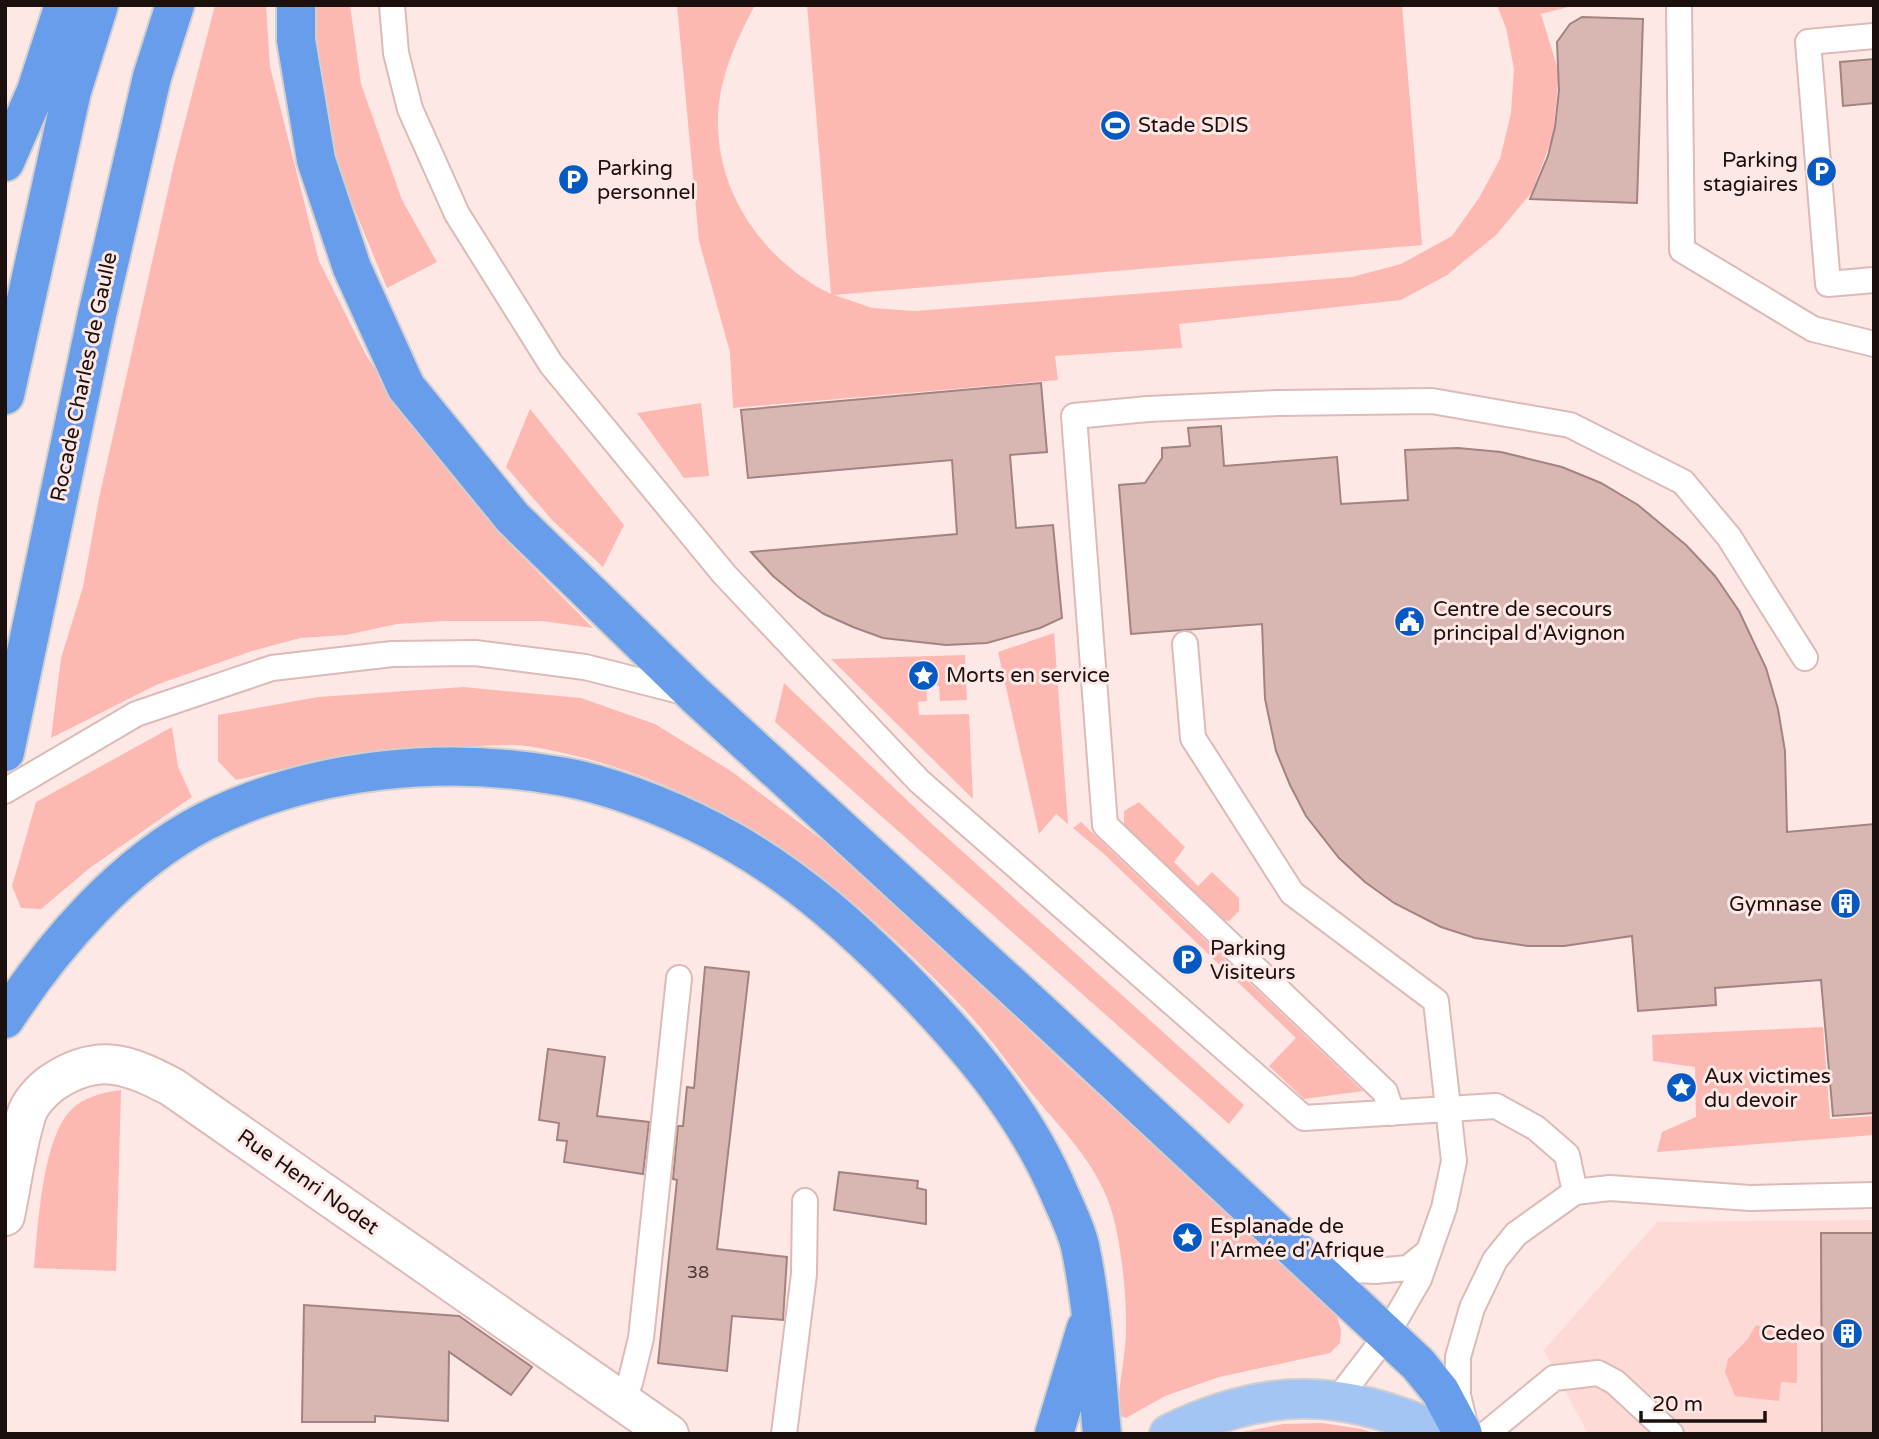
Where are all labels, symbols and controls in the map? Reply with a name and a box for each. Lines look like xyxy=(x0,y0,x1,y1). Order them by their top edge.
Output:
sports icon: Stade SDIS xyxy=(1098,108,1132,142)
place label: Stade SDIS xyxy=(1138,113,1249,138)
place label: Parking stagiaires xyxy=(1703,148,1798,197)
parking icon: Parking stagiaires xyxy=(1804,155,1838,189)
place label: Parking personnel xyxy=(597,156,696,205)
parking icon: Parking personnel xyxy=(557,163,591,197)
street label: Rocade Charles de Gaulle xyxy=(45,250,123,504)
place label: Centre de secours principal d'Avignon xyxy=(1433,597,1625,646)
public building icon: Centre de secours principal d'Avignon xyxy=(1393,604,1427,638)
place icon: Morts en service xyxy=(906,658,940,692)
place label: Morts en service xyxy=(946,663,1110,688)
building icon: Gymnase xyxy=(1828,887,1862,921)
place label: Gymnase xyxy=(1729,892,1822,917)
place label: Parking Visiteurs xyxy=(1210,936,1296,985)
parking icon: Parking Visiteurs xyxy=(1170,943,1204,977)
place label: Aux victimes du devoir xyxy=(1704,1064,1831,1113)
place icon: Aux victimes du devoir xyxy=(1664,1071,1698,1105)
street label: Rue Henri Nodet xyxy=(233,1124,383,1240)
place label: Esplanade de l'Armée d'Afrique xyxy=(1210,1214,1384,1263)
place icon: Esplanade de l'Armée d'Afrique xyxy=(1170,1221,1204,1255)
house number: 38 xyxy=(687,1261,709,1283)
building icon: Cedeo xyxy=(1831,1316,1865,1350)
place label: Cedeo xyxy=(1761,1321,1825,1346)
scale bar xyxy=(1641,1380,1765,1424)
text: 20 m xyxy=(1652,1392,1703,1417)

